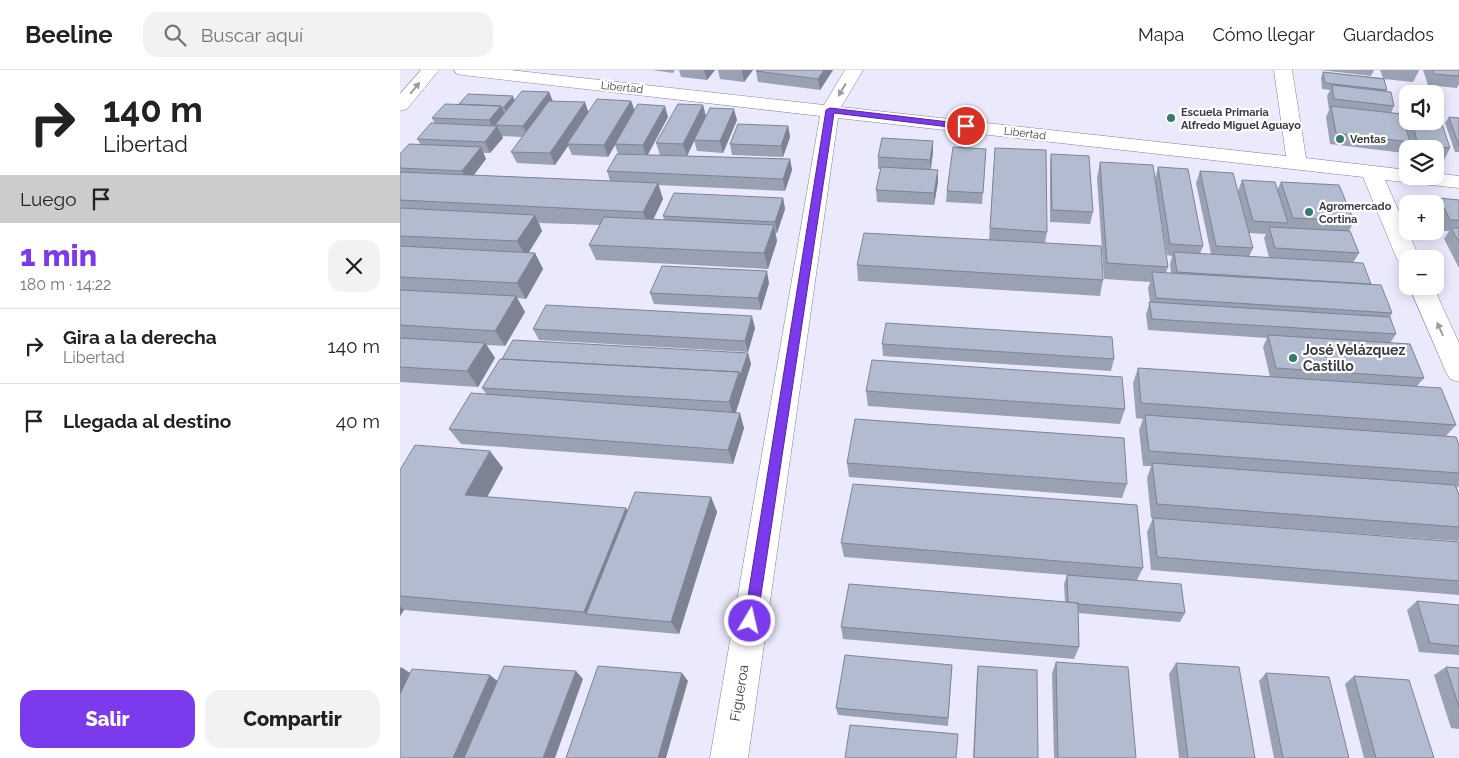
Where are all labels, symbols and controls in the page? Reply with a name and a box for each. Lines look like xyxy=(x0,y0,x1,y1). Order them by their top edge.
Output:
search box xyxy=(143,12,493,57)
text: Beeline xyxy=(25,20,113,49)
icon: search xyxy=(161,21,189,49)
text: Buscar aquí xyxy=(201,24,303,46)
text: Mapa xyxy=(1138,24,1184,45)
text: Cómo llegar xyxy=(1212,24,1315,45)
text: Guardados xyxy=(1343,24,1434,45)
street label: Libertad xyxy=(600,79,644,96)
one-way arrow xyxy=(409,81,420,94)
one-way arrow xyxy=(838,84,847,97)
map controls xyxy=(1399,85,1444,295)
button: sound xyxy=(1399,85,1444,130)
text: 140 m xyxy=(103,89,203,130)
icon: right xyxy=(20,90,85,155)
pin xyxy=(945,105,987,147)
place label: Escuela Primaria Alfredo Miguel Aguayo xyxy=(1181,106,1301,132)
icon: arrive xyxy=(952,112,980,140)
marker: Escuela Primaria Alfredo Miguel Aguayo xyxy=(1165,112,1177,124)
street label: Libertad xyxy=(1003,124,1047,143)
text: Libertad xyxy=(103,131,188,157)
marker: Ventas xyxy=(1334,133,1346,145)
place label: Ventas xyxy=(1350,133,1386,146)
button: layers xyxy=(1399,140,1444,185)
icon: arrive xyxy=(87,185,115,213)
text: Luego xyxy=(20,188,77,210)
button: + xyxy=(1399,195,1444,240)
place label: Agromercado Cortina xyxy=(1319,200,1392,226)
marker: Agromercado Cortina xyxy=(1303,206,1315,218)
text: 1 min xyxy=(20,238,97,273)
button: close xyxy=(328,240,380,292)
button: − xyxy=(1399,250,1444,295)
text: 180 m · 14:22 xyxy=(20,275,111,294)
one-way arrow xyxy=(1436,322,1444,336)
text: Gira a la derecha xyxy=(63,326,217,348)
icon: right xyxy=(20,332,48,360)
text: 140 m xyxy=(328,335,380,357)
place label: José Velázquez Castillo xyxy=(1303,342,1405,374)
text: Libertad xyxy=(63,348,125,367)
marker: José Velázquez Castillo xyxy=(1287,352,1299,364)
icon: arrive xyxy=(20,407,48,435)
text: Llegada al destino xyxy=(63,410,231,432)
text: 40 m xyxy=(336,410,380,432)
position arrow xyxy=(723,594,775,646)
street label: Figueroa xyxy=(727,664,751,722)
button: Salir xyxy=(20,690,195,748)
button: Compartir xyxy=(205,690,380,748)

